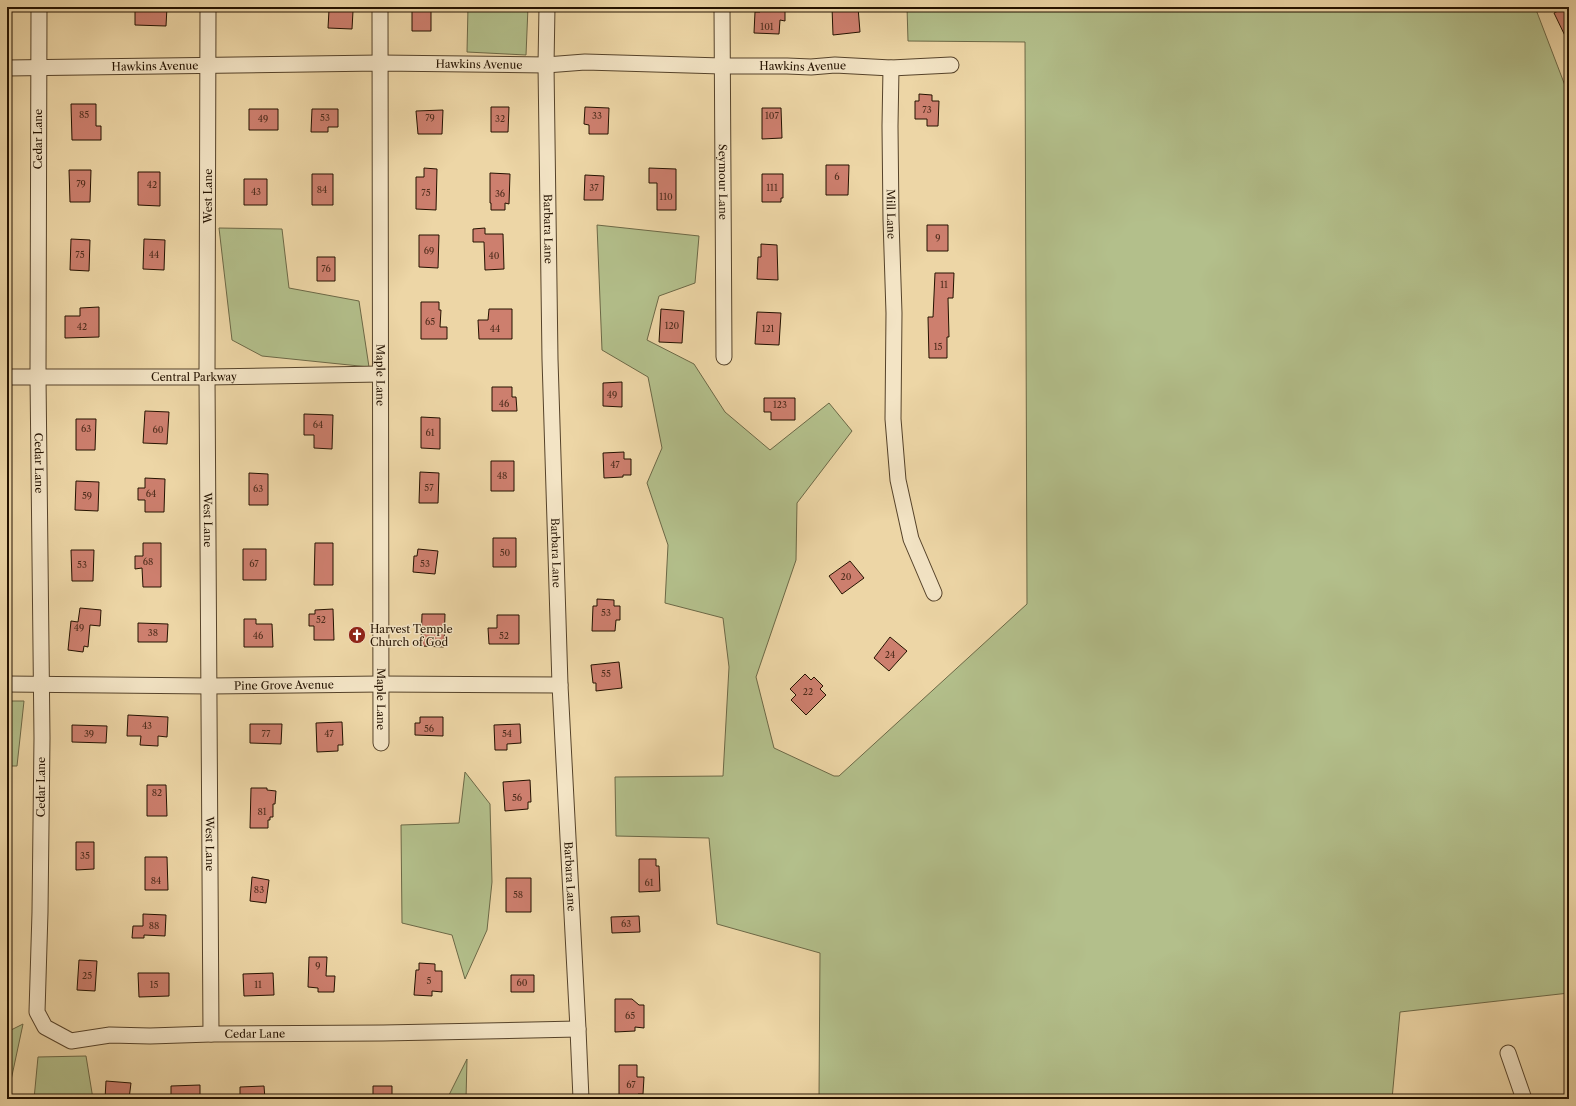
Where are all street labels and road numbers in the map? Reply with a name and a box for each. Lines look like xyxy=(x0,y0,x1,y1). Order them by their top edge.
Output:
street label: Hawkins Avenue xyxy=(435,57,523,72)
street label: Hawkins Avenue xyxy=(111,58,199,74)
street label: Hawkins Avenue xyxy=(759,58,847,74)
street label: Cedar Lane xyxy=(31,109,45,169)
street label: Seymour Lane xyxy=(716,144,730,220)
street label: West Lane xyxy=(201,169,215,224)
street label: Mill Lane xyxy=(884,189,899,239)
street label: Barbara Lane xyxy=(541,194,556,264)
street label: Maple Lane xyxy=(373,344,388,406)
street label: Central Parkway xyxy=(151,369,238,384)
street label: Cedar Lane xyxy=(32,433,46,493)
street label: West Lane xyxy=(201,491,215,548)
street label: Barbara Lane xyxy=(548,518,564,588)
street label: Maple Lane xyxy=(374,668,388,730)
street label: Pine Grove Avenue xyxy=(234,678,334,693)
street label: Cedar Lane xyxy=(34,757,48,817)
street label: West Lane xyxy=(203,815,217,872)
street label: Barbara Lane xyxy=(561,841,579,912)
street label: Cedar Lane xyxy=(225,1027,285,1041)

